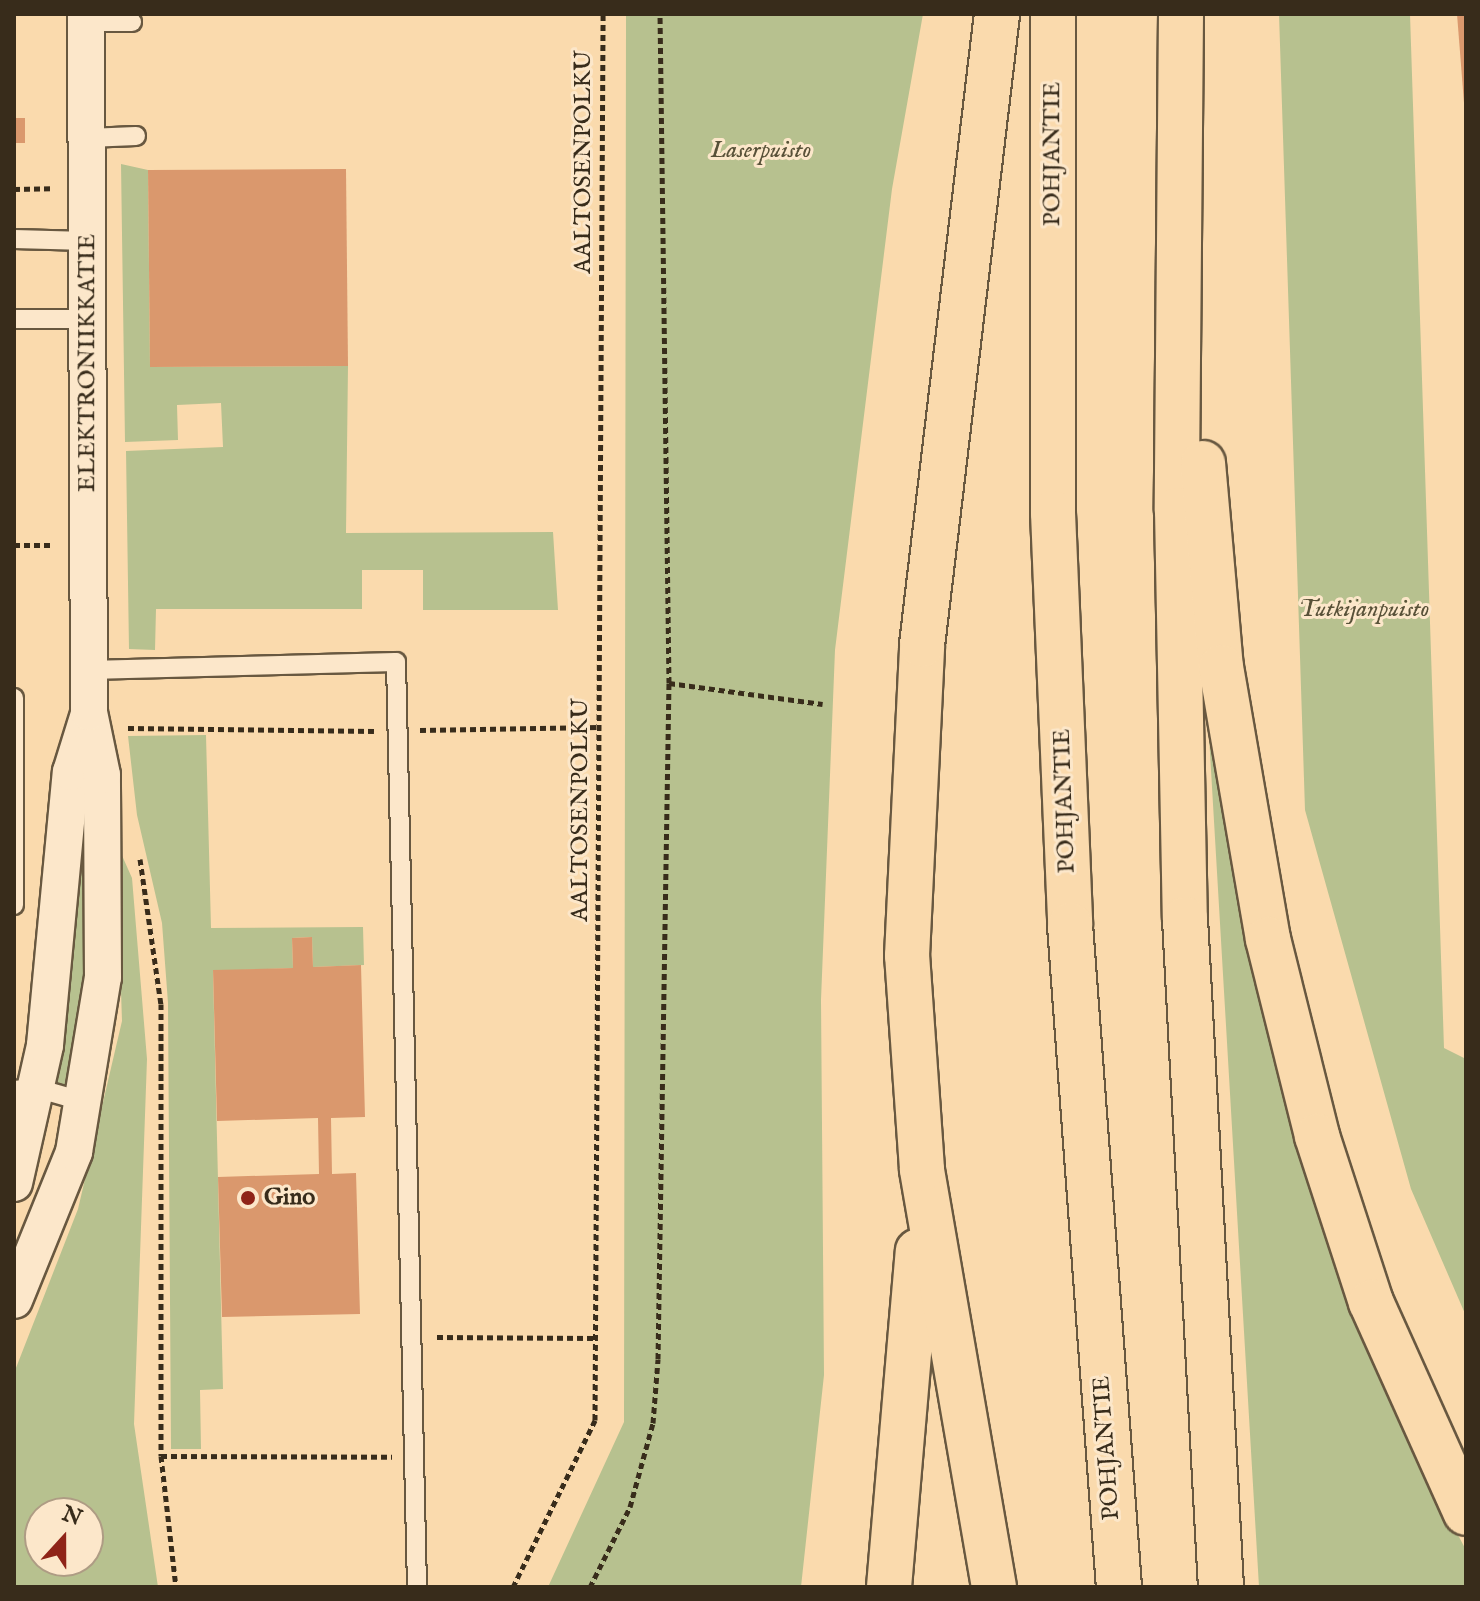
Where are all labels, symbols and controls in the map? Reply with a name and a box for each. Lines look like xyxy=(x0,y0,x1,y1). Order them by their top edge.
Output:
street label: AALTOSENPOLKU xyxy=(570,50,598,274)
street label: POHJANTIE xyxy=(1039,82,1067,226)
park label: Laserpuisto xyxy=(711,137,811,165)
street label: ELEKTRONIIKKATIE xyxy=(74,234,102,492)
park label: Tutkijanpuisto xyxy=(1299,596,1429,624)
street label: AALTOSENPOLKU xyxy=(567,698,595,922)
street label: POHJANTIE xyxy=(1048,728,1082,874)
place label: Gino xyxy=(264,1184,315,1212)
marker: Gino xyxy=(239,1189,257,1207)
street label: POHJANTIE xyxy=(1088,1375,1126,1521)
north arrow xyxy=(24,1497,104,1577)
text: N xyxy=(58,1500,86,1533)

